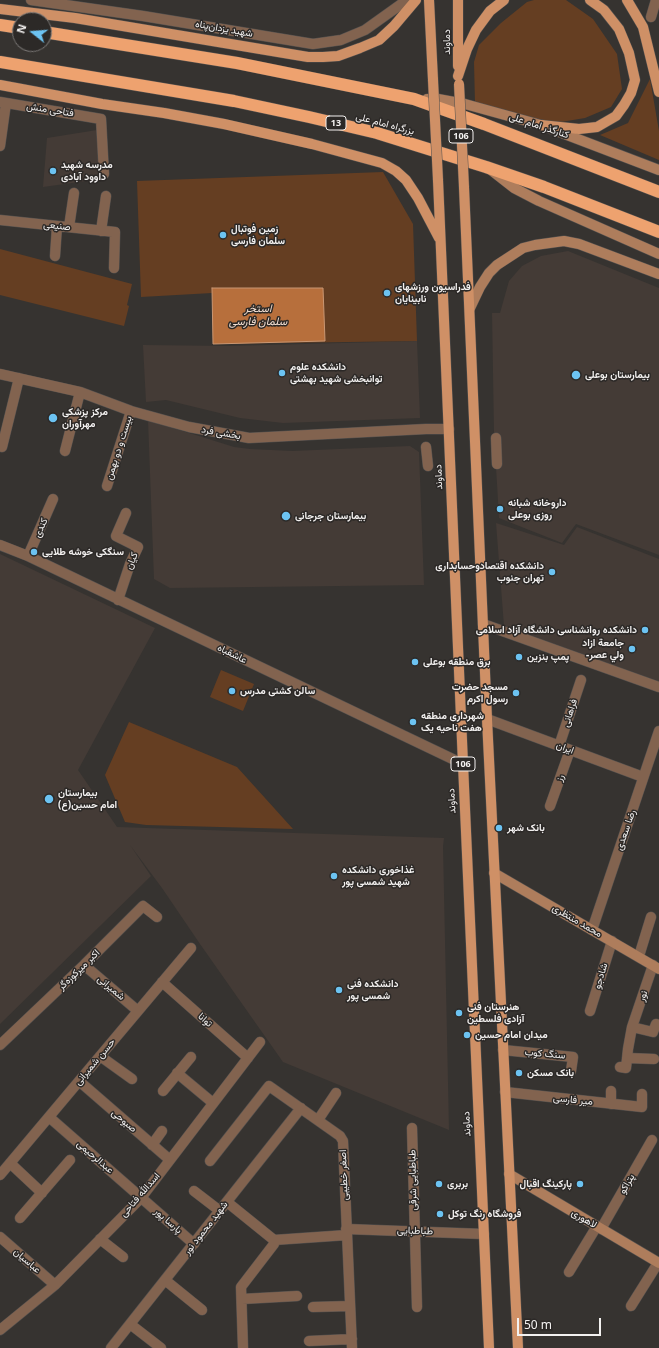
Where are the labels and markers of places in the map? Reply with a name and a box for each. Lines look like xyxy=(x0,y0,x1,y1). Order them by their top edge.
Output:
place label: مدرسه شهید داوود آبادی xyxy=(61,159,113,182)
marker: مدرسه شهید داوود آبادی xyxy=(48,166,58,176)
place label: زمین فوتبال سلمان فارسی xyxy=(231,223,285,246)
marker: زمین فوتبال سلمان فارسی xyxy=(218,230,228,240)
place label: فدراسیون ورزشهای نابینایان xyxy=(395,281,471,304)
marker: فدراسیون ورزشهای نابینایان xyxy=(382,288,392,298)
place label: دانشکده علوم توانبخشی شهید بهشتی xyxy=(290,361,382,384)
marker: دانشکده علوم توانبخشی شهید بهشتی xyxy=(277,368,287,378)
marker: بیمارستان بوعلی xyxy=(570,369,582,381)
place label: بیمارستان بوعلی xyxy=(585,369,650,381)
place label: مرکز پزشکی مهرآوران xyxy=(62,406,108,430)
marker: مرکز پزشکی مهرآوران xyxy=(47,412,59,424)
place label: داروخانه شبانه روزی بوعلی xyxy=(508,497,567,520)
marker: داروخانه شبانه روزی بوعلی xyxy=(495,504,505,514)
marker: بیمارستان جرجانی xyxy=(280,510,292,522)
place label: بیمارستان جرجانی xyxy=(295,510,366,522)
place label: سنگکی خوشه طلایی xyxy=(42,546,124,558)
marker: سنگکی خوشه طلایی xyxy=(29,547,39,557)
place label: دانشکده اقتصادوحسابداری تهران جنوب xyxy=(435,560,544,584)
marker: دانشکده اقتصادوحسابداری تهران جنوب xyxy=(547,567,557,577)
place label: دانشکده روانشناسی دانشگاه آزاد اسلامی xyxy=(476,624,637,636)
marker: دانشکده روانشناسی دانشگاه آزاد اسلامی xyxy=(640,625,650,635)
place label: جامعة ازاد -ولي عصر xyxy=(582,637,624,660)
marker: جامعة ازاد -ولي عصر xyxy=(627,644,637,654)
place label: پمپ بنزین xyxy=(527,651,569,663)
marker: پمپ بنزین xyxy=(514,652,524,662)
place label: برق منطقه بوعلی xyxy=(423,656,491,668)
marker: برق منطقه بوعلی xyxy=(410,657,420,667)
place label: مسجد حضرت رسول اکرم xyxy=(452,681,508,704)
place label: سالن کشتی مدرس xyxy=(240,685,315,697)
marker: سالن کشتی مدرس xyxy=(227,686,237,696)
marker: مسجد حضرت رسول اکرم xyxy=(511,688,521,698)
place label: شهرداری منطقه هفت ناحیه یک xyxy=(421,710,484,734)
marker: شهرداری منطقه هفت ناحیه یک xyxy=(408,717,418,727)
place label: بیمارستان امام حسین(ع) xyxy=(58,787,117,810)
marker: بیمارستان امام حسین(ع) xyxy=(43,793,55,805)
place label: بانک شهر xyxy=(507,822,545,834)
marker: بانک شهر xyxy=(494,823,504,833)
place label: غذاخوری دانشکده شهید شمسی پور xyxy=(342,864,414,888)
marker: غذاخوری دانشکده شهید شمسی پور xyxy=(329,871,339,881)
place label: دانشکده فنی شمسی پور xyxy=(347,978,399,1002)
marker: دانشکده فنی شمسی پور xyxy=(334,985,344,995)
place label: هنرستان فنی آزادی فلسطین xyxy=(467,1001,524,1024)
marker: هنرستان فنی آزادی فلسطین xyxy=(454,1008,464,1018)
place label: میدان امام حسین xyxy=(475,1029,548,1041)
marker: میدان امام حسین xyxy=(462,1030,472,1040)
place label: بانک مسکن xyxy=(527,1067,574,1079)
marker: بانک مسکن xyxy=(514,1068,524,1078)
place label: بربری xyxy=(447,1178,468,1190)
place label: پارکینگ اقبال xyxy=(520,1178,572,1190)
marker: بربری xyxy=(434,1179,444,1189)
marker: پارکینگ اقبال xyxy=(575,1179,585,1189)
place label: فروشگاه رنگ توکل xyxy=(448,1208,521,1220)
marker: فروشگاه رنگ توکل xyxy=(435,1209,445,1219)

